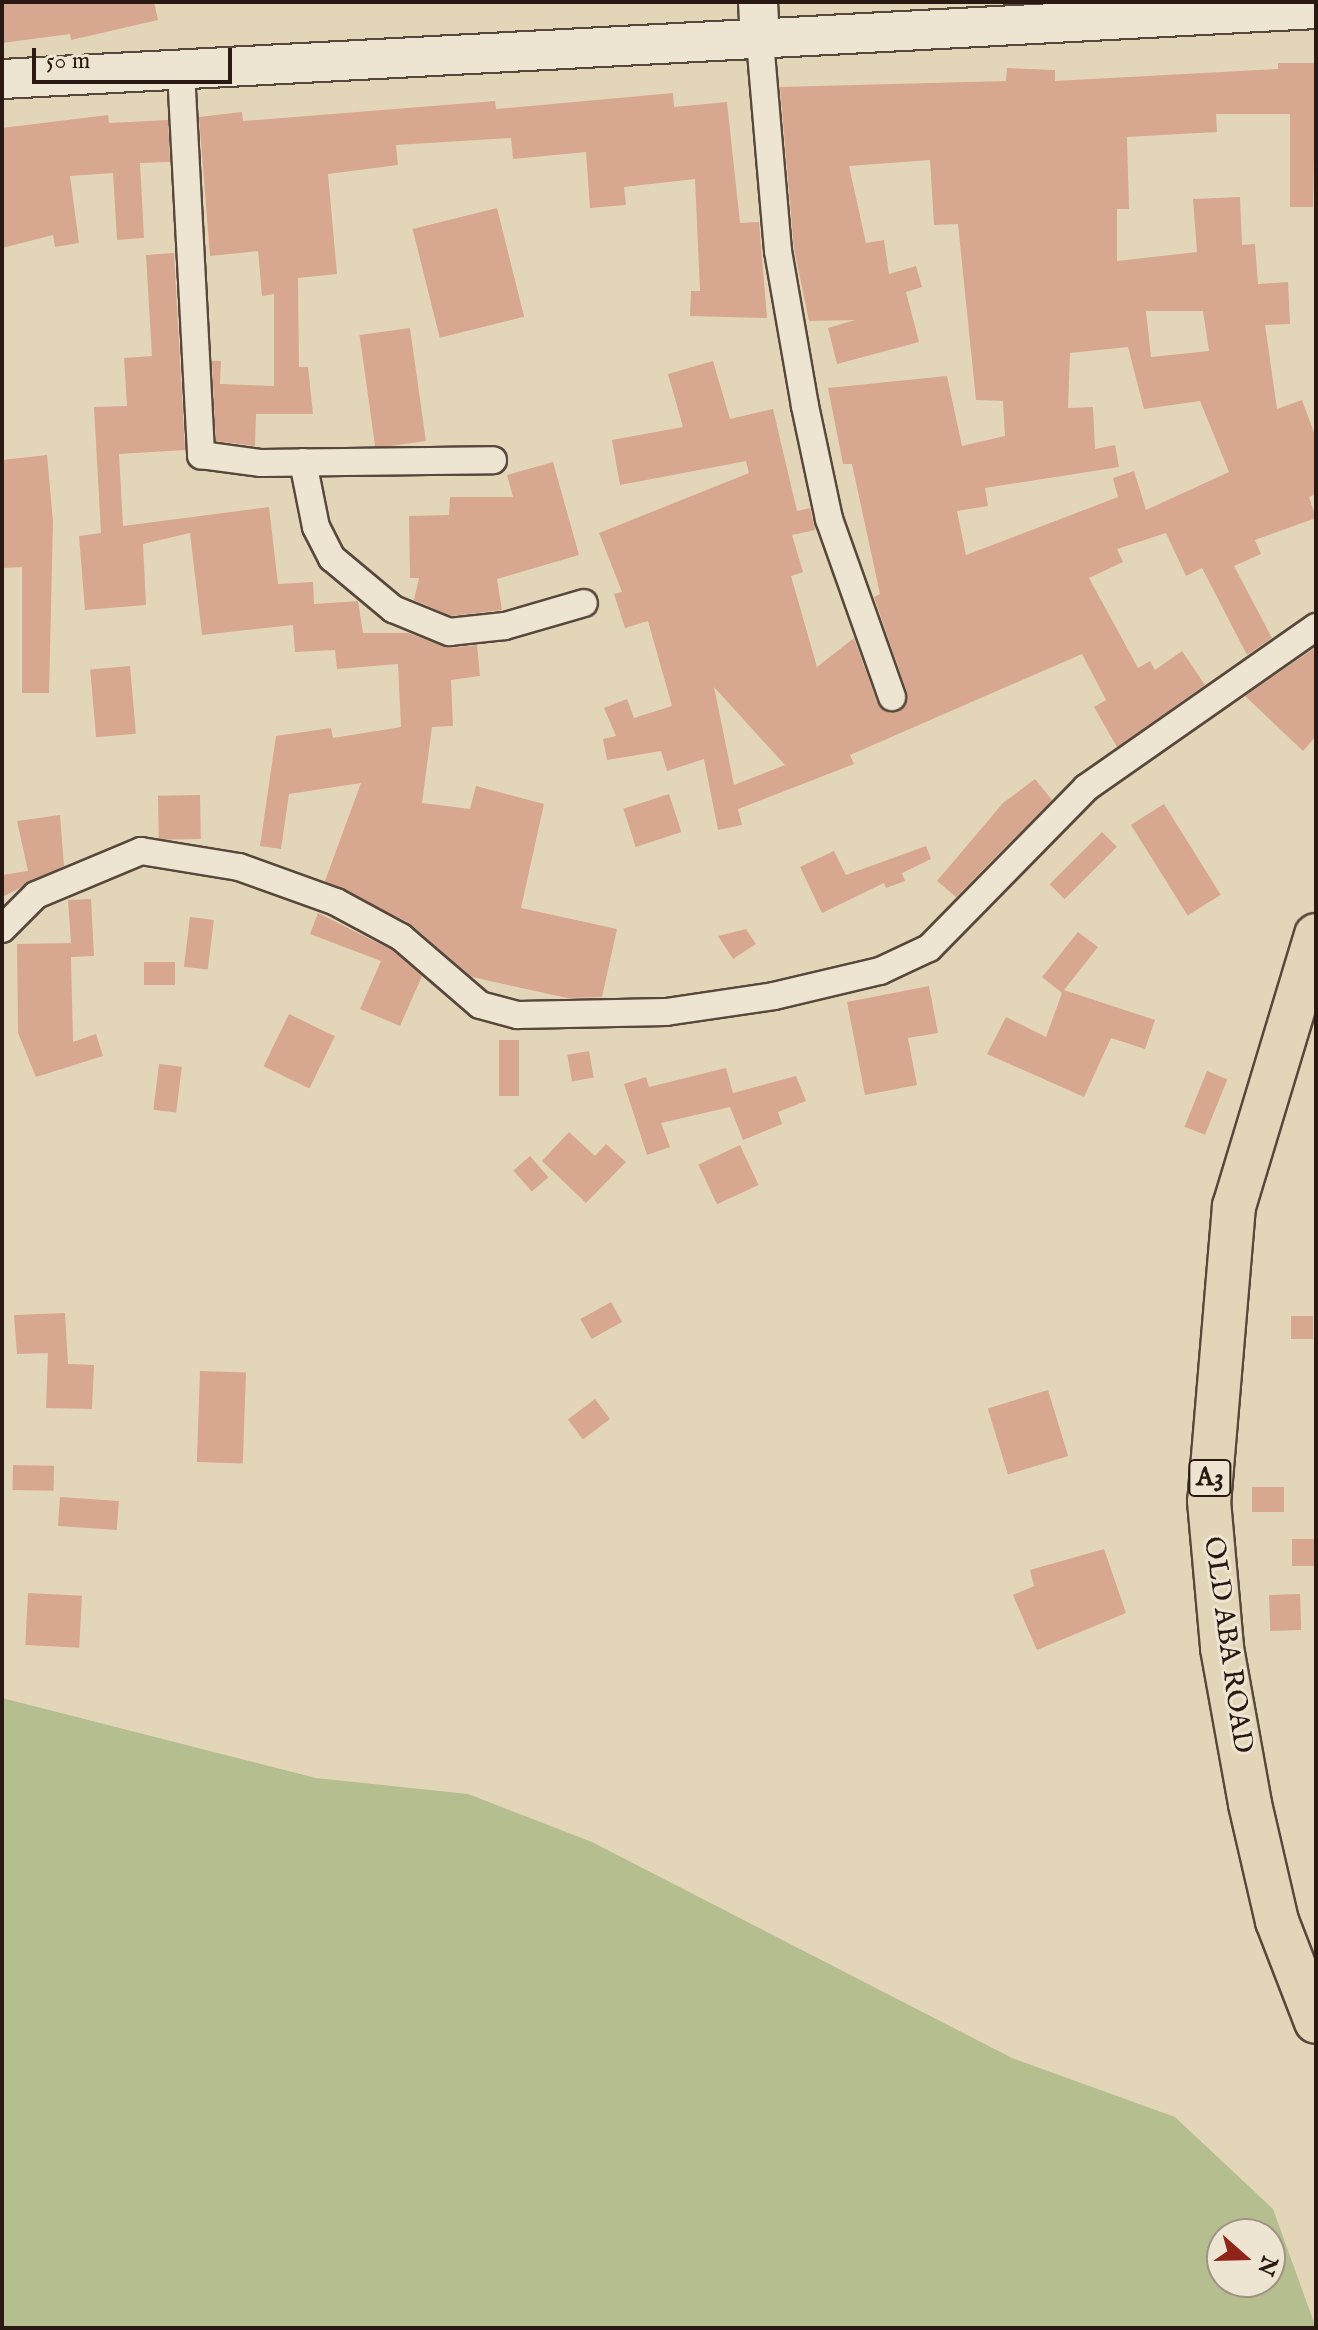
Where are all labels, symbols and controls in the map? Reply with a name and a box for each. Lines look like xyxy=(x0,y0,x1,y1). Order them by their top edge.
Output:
scale bar xyxy=(36,32,236,82)
text: 50 m xyxy=(46,46,90,77)
road number: A3 xyxy=(1188,1456,1232,1500)
street label: OLD ABA ROAD xyxy=(1195,1534,1259,1756)
north arrow xyxy=(1206,2218,1286,2298)
text: N xyxy=(1250,2252,1283,2279)

